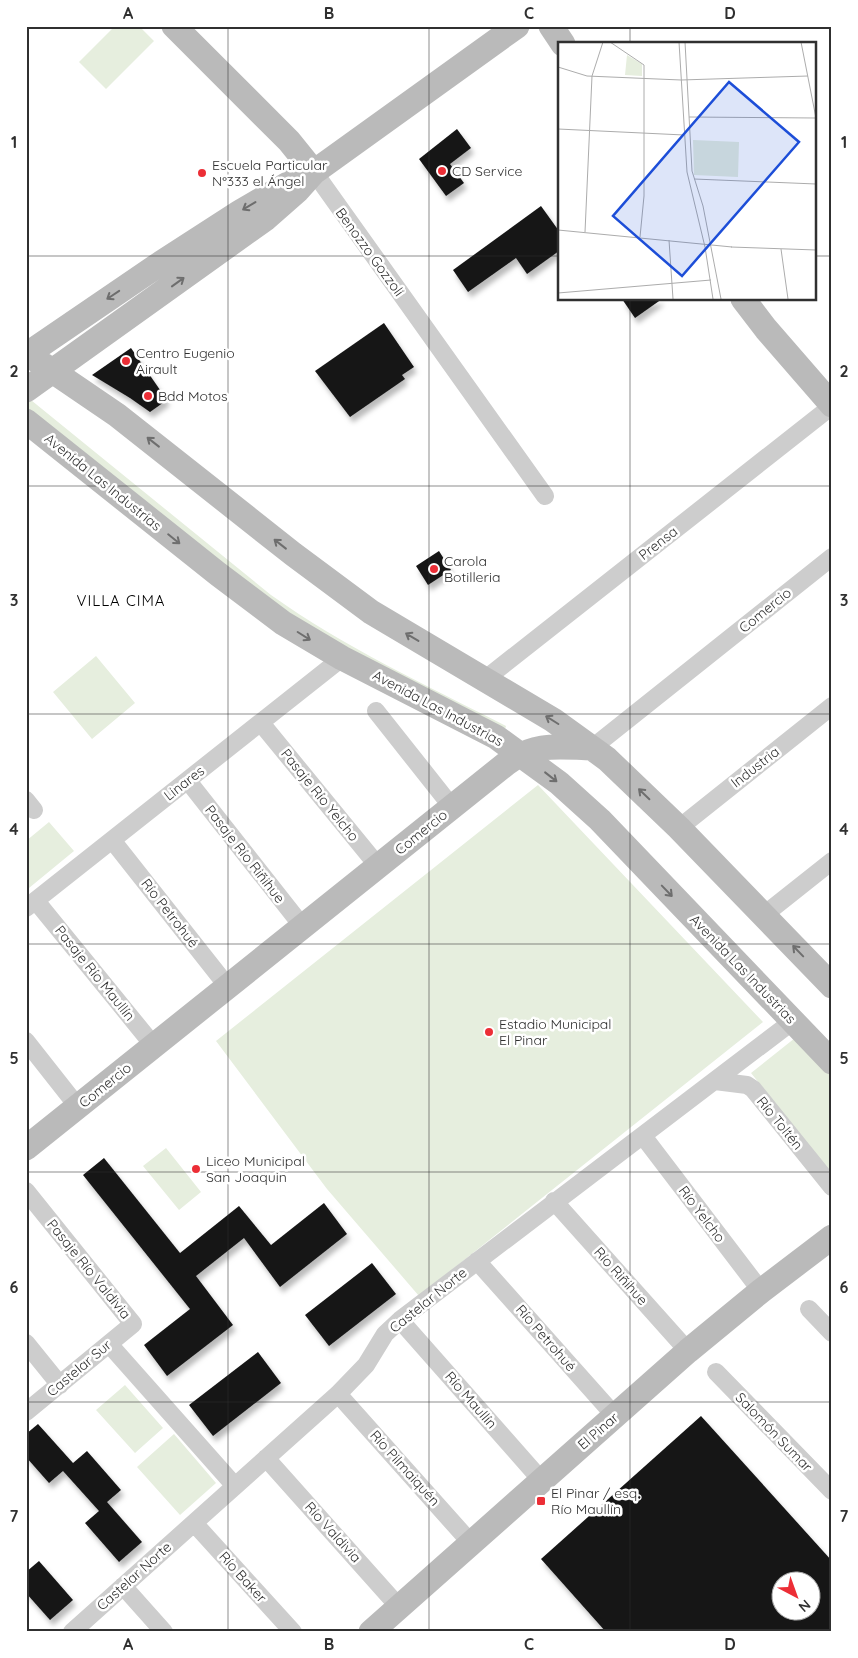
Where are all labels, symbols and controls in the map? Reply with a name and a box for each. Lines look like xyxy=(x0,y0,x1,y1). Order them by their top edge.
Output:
text: A xyxy=(123,3,134,23)
text: B xyxy=(324,3,334,23)
text: C xyxy=(524,3,534,23)
text: D xyxy=(724,3,736,23)
inset map xyxy=(558,42,816,300)
text: 1 xyxy=(11,132,17,152)
text: 1 xyxy=(841,132,847,152)
place label: Escuela Particular N°333 el Ángel xyxy=(212,156,328,190)
place label: CD Service xyxy=(452,162,523,180)
marker: CD Service xyxy=(436,165,448,177)
marker: Escuela Particular N°333 el Ángel xyxy=(196,167,208,179)
one-way arrow xyxy=(242,202,256,212)
street label: Benozzo Gozzoli xyxy=(332,204,408,300)
one-way arrow xyxy=(171,276,184,287)
one-way arrow xyxy=(106,290,120,300)
place label: Centro Eugenio Airault xyxy=(136,344,235,378)
marker: Centro Eugenio Airault xyxy=(120,355,132,367)
text: 2 xyxy=(9,361,19,381)
text: 2 xyxy=(839,361,849,381)
place label: Bdd Motos xyxy=(158,387,228,405)
marker: Bdd Motos xyxy=(142,390,154,402)
street label: Avenida Las Industrias xyxy=(41,429,165,535)
one-way arrow xyxy=(147,437,160,448)
street label: Prensa xyxy=(635,522,681,564)
one-way arrow xyxy=(167,533,180,544)
one-way arrow xyxy=(274,538,287,549)
place label: Carola Botilleria xyxy=(444,552,500,586)
marker: Carola Botilleria xyxy=(428,563,440,575)
street label: Comercio xyxy=(735,583,795,637)
text: 3 xyxy=(10,590,18,610)
text: 3 xyxy=(840,590,848,610)
district label: VILLA CIMA xyxy=(76,591,166,610)
one-way arrow xyxy=(296,631,310,641)
one-way arrow xyxy=(406,632,420,642)
street label: Avenida Las Industrias xyxy=(370,666,506,750)
one-way arrow xyxy=(546,715,560,725)
street label: Industria xyxy=(727,743,783,791)
street label: Pasaje Río Yelcho xyxy=(277,745,363,845)
street label: Linares xyxy=(160,762,208,804)
one-way arrow xyxy=(544,771,557,782)
one-way arrow xyxy=(637,788,650,800)
street label: Pasaje Río Riñihue xyxy=(201,801,289,907)
street label: Comercio xyxy=(391,805,451,859)
text: 4 xyxy=(9,819,19,839)
text: 4 xyxy=(839,819,849,839)
street label: Río Petrohué xyxy=(137,875,203,951)
one-way arrow xyxy=(661,884,673,897)
street label: Avenida Las Industrias xyxy=(686,911,800,1027)
street label: Pasaje Río Maullín xyxy=(51,922,139,1024)
one-way arrow xyxy=(792,944,804,957)
place label: Estadio Municipal El Pinar xyxy=(499,1015,612,1049)
marker: Estadio Municipal El Pinar xyxy=(483,1026,495,1038)
text: 5 xyxy=(9,1048,19,1068)
text: 5 xyxy=(839,1048,849,1068)
street label: Comercio xyxy=(75,1058,135,1112)
street label: Río Toltén xyxy=(753,1093,807,1153)
place label: Liceo Municipal San Joaquin xyxy=(206,1152,305,1186)
marker: Liceo Municipal San Joaquin xyxy=(190,1163,202,1175)
street label: Río Yelcho xyxy=(675,1182,729,1246)
street label: Pasaje Río Valdivia xyxy=(43,1215,135,1323)
street label: Río Riñihue xyxy=(590,1243,652,1309)
street label: Castelar Norte xyxy=(386,1263,470,1337)
text: 6 xyxy=(10,1277,19,1297)
text: 6 xyxy=(840,1277,849,1297)
street label: Río Petrohué xyxy=(512,1301,580,1375)
street label: Castelar Sur xyxy=(43,1335,115,1400)
street label: Río Maullín xyxy=(441,1368,501,1432)
street label: Salomón Sumar xyxy=(732,1389,817,1476)
street label: El Pinar xyxy=(574,1408,623,1454)
street label: Río Pilmaiquén xyxy=(366,1426,444,1510)
place label: El Pinar / esq. Río Maullín xyxy=(551,1484,640,1518)
marker: El Pinar / esq. Río Maullín xyxy=(535,1495,547,1507)
street label: Río Valdivia xyxy=(301,1498,365,1566)
text: 7 xyxy=(10,1506,19,1526)
text: 7 xyxy=(840,1506,849,1526)
street label: Castelar Norte xyxy=(93,1538,175,1614)
street label: Río Baker xyxy=(215,1548,271,1607)
north arrow xyxy=(770,1570,820,1620)
text: N xyxy=(795,1596,814,1616)
text: A xyxy=(123,1634,134,1654)
text: B xyxy=(324,1634,334,1654)
text: C xyxy=(524,1634,534,1654)
text: D xyxy=(724,1634,736,1654)

